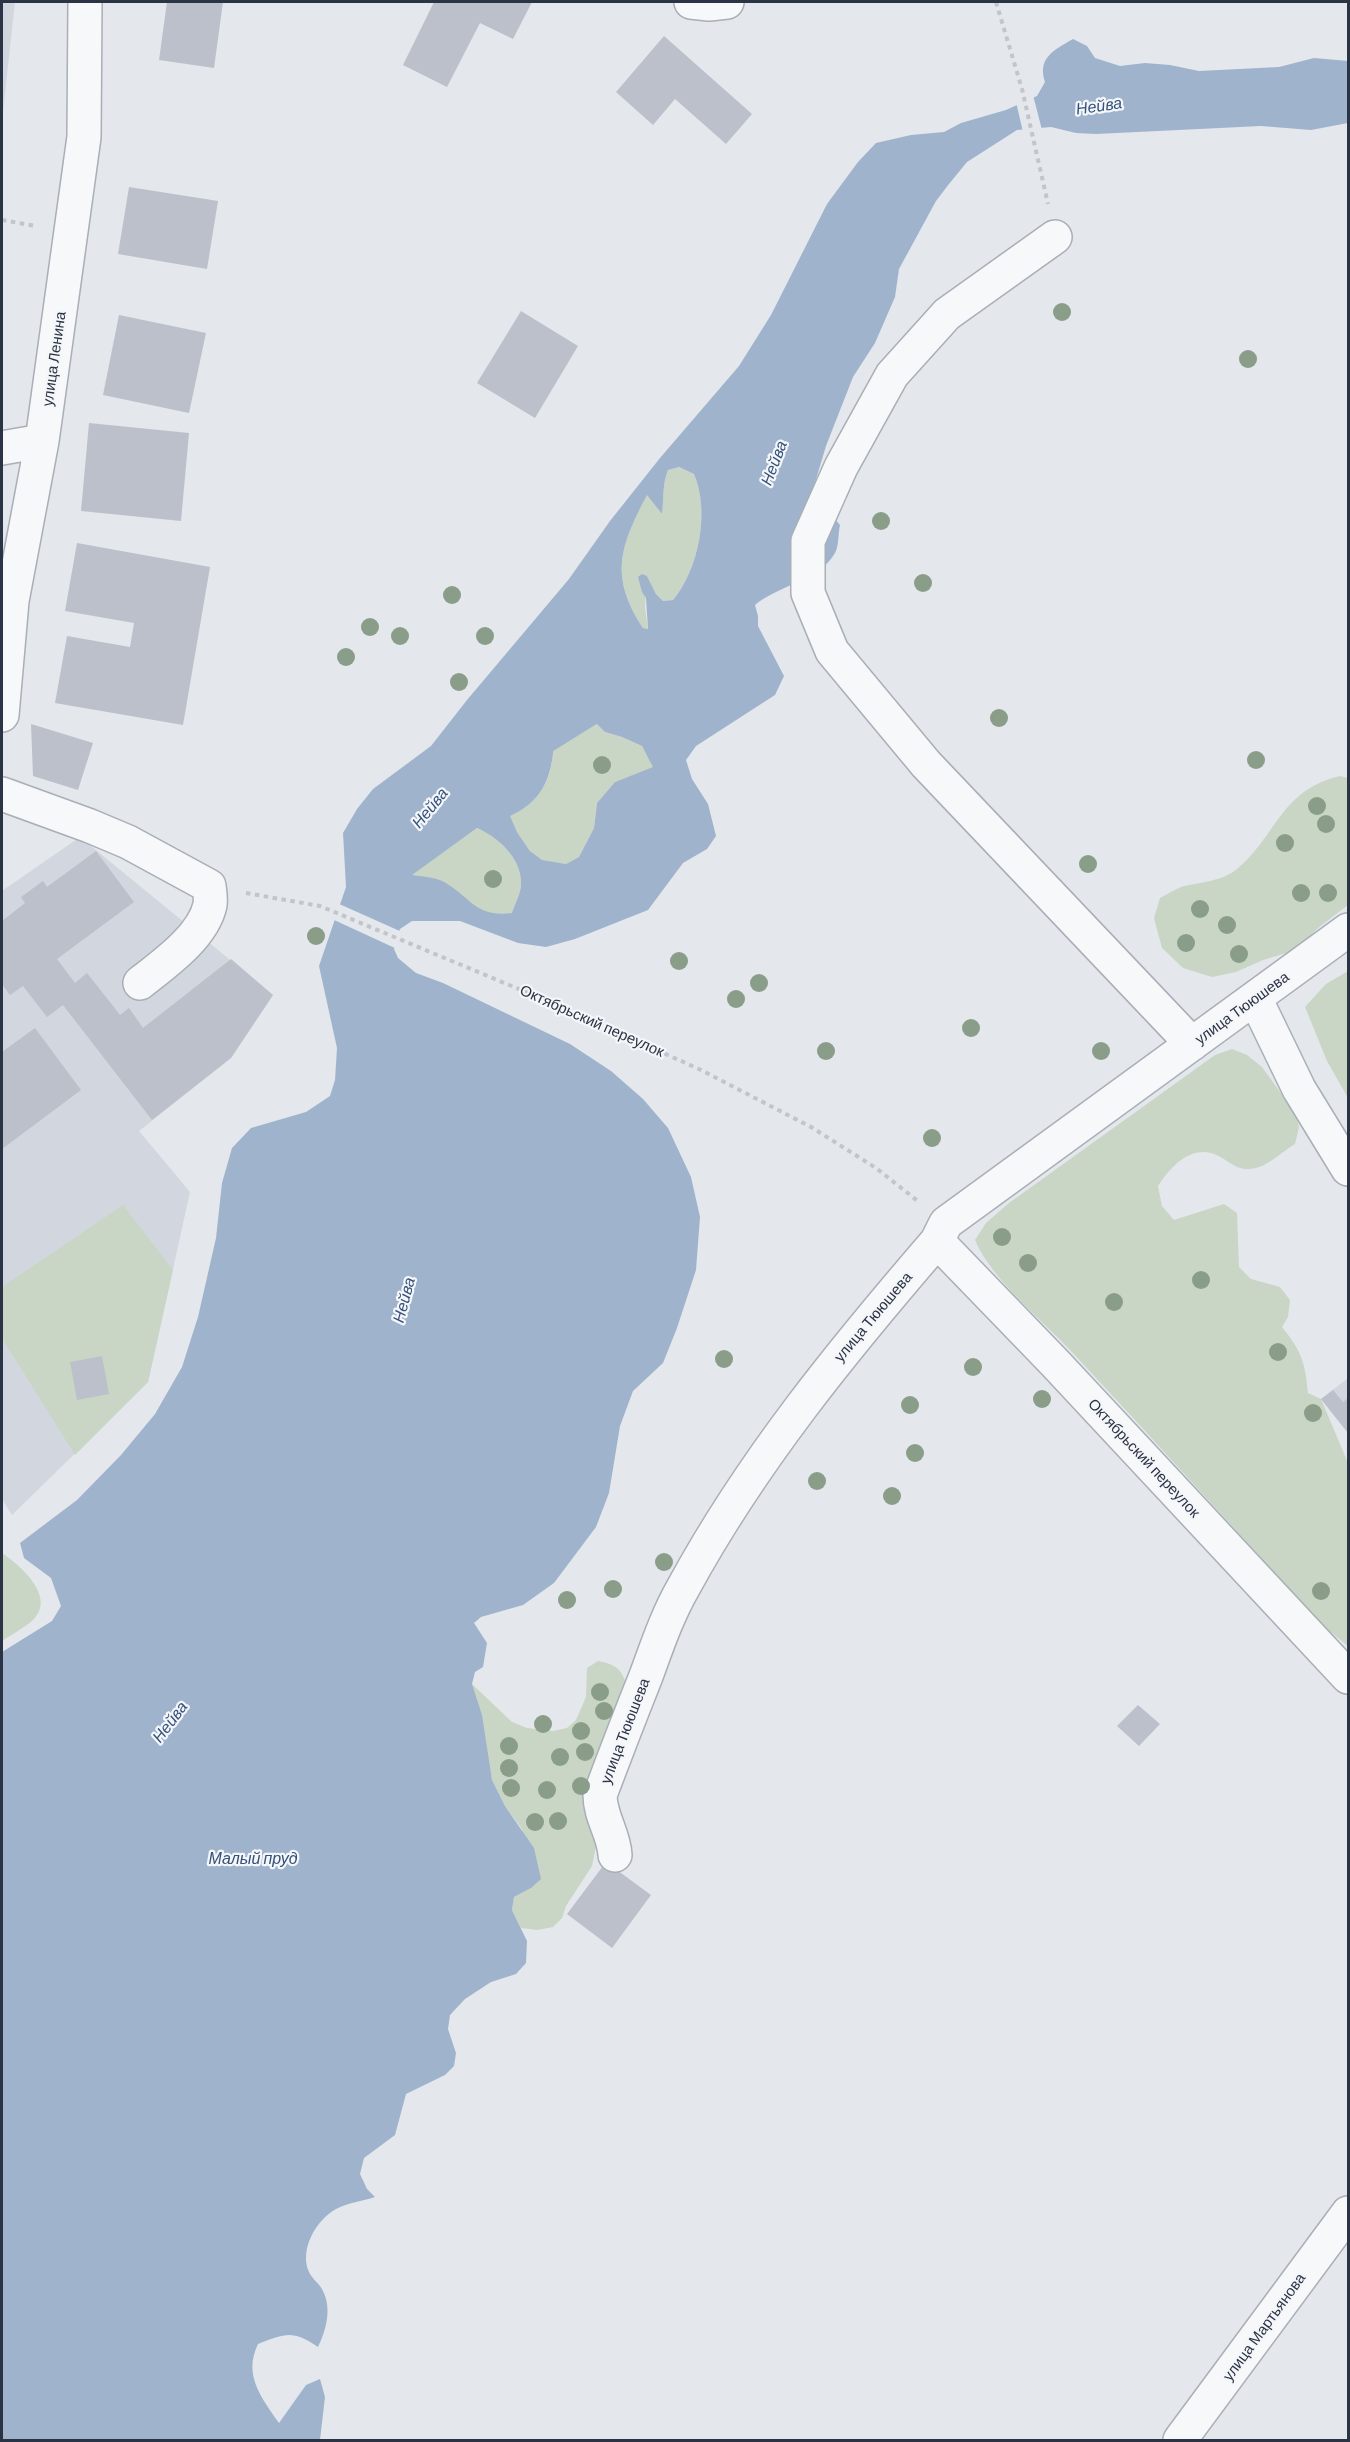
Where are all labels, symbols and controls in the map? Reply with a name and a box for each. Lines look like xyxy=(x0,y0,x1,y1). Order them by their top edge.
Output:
water label: Нейва xyxy=(1075,93,1123,119)
street label: улица Ленина xyxy=(38,310,70,408)
water label: Нейва xyxy=(757,438,791,488)
water label: Нейва xyxy=(408,784,452,832)
street label: улица Тююшева xyxy=(1192,968,1292,1048)
street label: Октябрьский переулок xyxy=(517,981,667,1061)
street label: улица Тююшева xyxy=(830,1268,916,1366)
water label: Нейва xyxy=(389,1275,419,1325)
street label: Октябрьский переулок xyxy=(1084,1395,1204,1521)
street label: улица Тююшева xyxy=(597,1676,653,1786)
water label: Нейва xyxy=(148,1698,192,1746)
water label: Малый пруд xyxy=(208,1849,298,1869)
street label: улица Мартьянова xyxy=(1219,2270,1309,2384)

